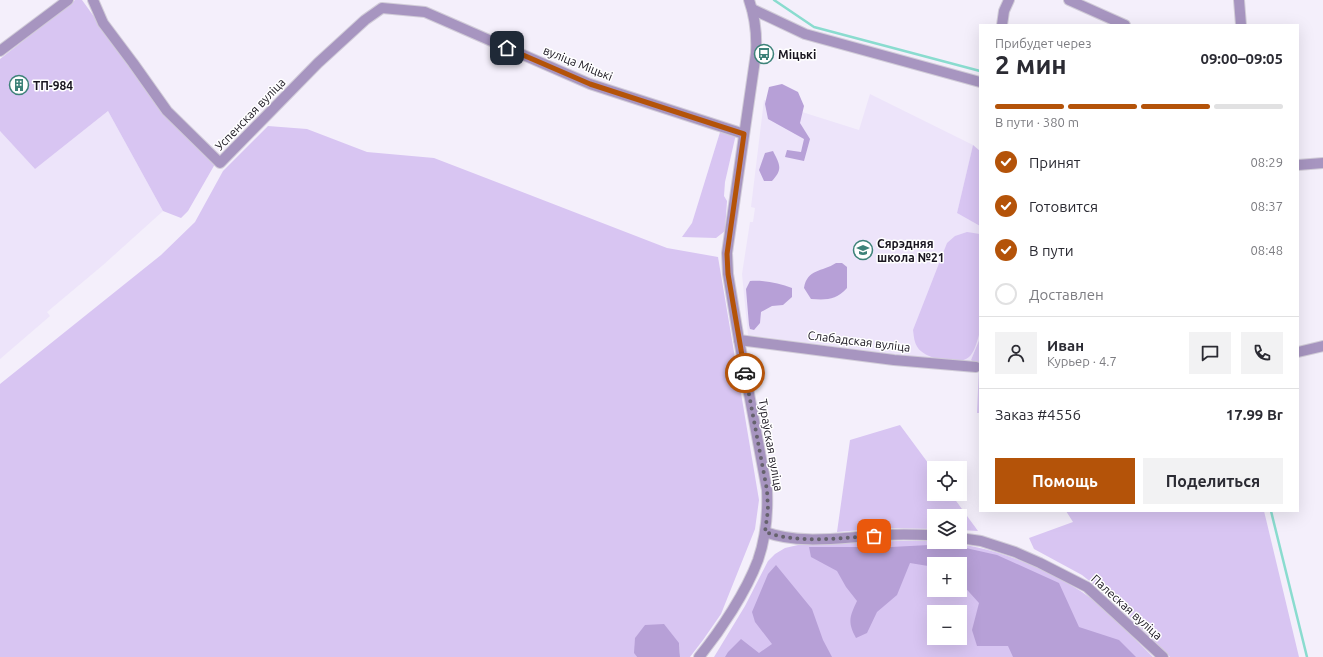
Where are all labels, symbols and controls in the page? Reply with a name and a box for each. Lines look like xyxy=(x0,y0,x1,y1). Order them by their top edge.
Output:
pin xyxy=(490,31,524,65)
text: Прибудет через xyxy=(995,36,1092,50)
icon: home xyxy=(496,37,518,59)
street label: вуліца Міцькі xyxy=(541,43,615,83)
bus stop icon: Міцькі xyxy=(753,43,775,65)
place label: Міцькі xyxy=(778,48,816,61)
text: 2 мин xyxy=(995,50,1067,79)
text: 09:00–09:05 xyxy=(1200,50,1283,67)
building icon: ТП-984 xyxy=(8,74,30,96)
street label: Успенская вуліца xyxy=(212,75,288,153)
place label: ТП-984 xyxy=(33,79,73,92)
text: В пути · 380 m xyxy=(995,115,1079,129)
icon: check xyxy=(995,151,1017,173)
text: Принят xyxy=(1029,154,1081,171)
text: 08:29 xyxy=(1250,155,1283,169)
icon: check xyxy=(995,195,1017,217)
text: Готовится xyxy=(1029,198,1098,215)
text: 08:37 xyxy=(1250,199,1283,213)
place label: Сярэдняя школа №21 xyxy=(877,237,945,264)
school or university icon: Сярэдняя школа №21 xyxy=(852,239,874,261)
icon: check xyxy=(995,239,1017,261)
text: В пути xyxy=(1029,242,1074,259)
text: 08:48 xyxy=(1250,243,1283,257)
text: Доставлен xyxy=(1029,286,1104,303)
street label: Слабадская вуліца xyxy=(807,328,911,354)
button: person xyxy=(995,332,1037,374)
button: chat xyxy=(1189,332,1231,374)
button: phone xyxy=(1241,332,1283,374)
text: Иван xyxy=(1047,337,1084,354)
courier xyxy=(725,353,765,393)
text: Курьер · 4.7 xyxy=(1047,354,1117,368)
icon: car xyxy=(734,362,756,384)
street label: Тураўская вуліца xyxy=(756,398,786,492)
text: Заказ #4556 xyxy=(995,406,1081,423)
text: 17.99 Br xyxy=(1226,406,1283,423)
button: Помощь xyxy=(995,458,1135,504)
button: Поделиться xyxy=(1143,458,1283,504)
map controls xyxy=(927,461,967,645)
button: locate xyxy=(927,461,967,501)
button: layers xyxy=(927,509,967,549)
pin xyxy=(857,519,891,553)
icon: bag xyxy=(863,525,885,547)
button: + xyxy=(927,557,967,597)
street label: Палеская вуліца xyxy=(1089,572,1165,642)
button: − xyxy=(927,605,967,645)

